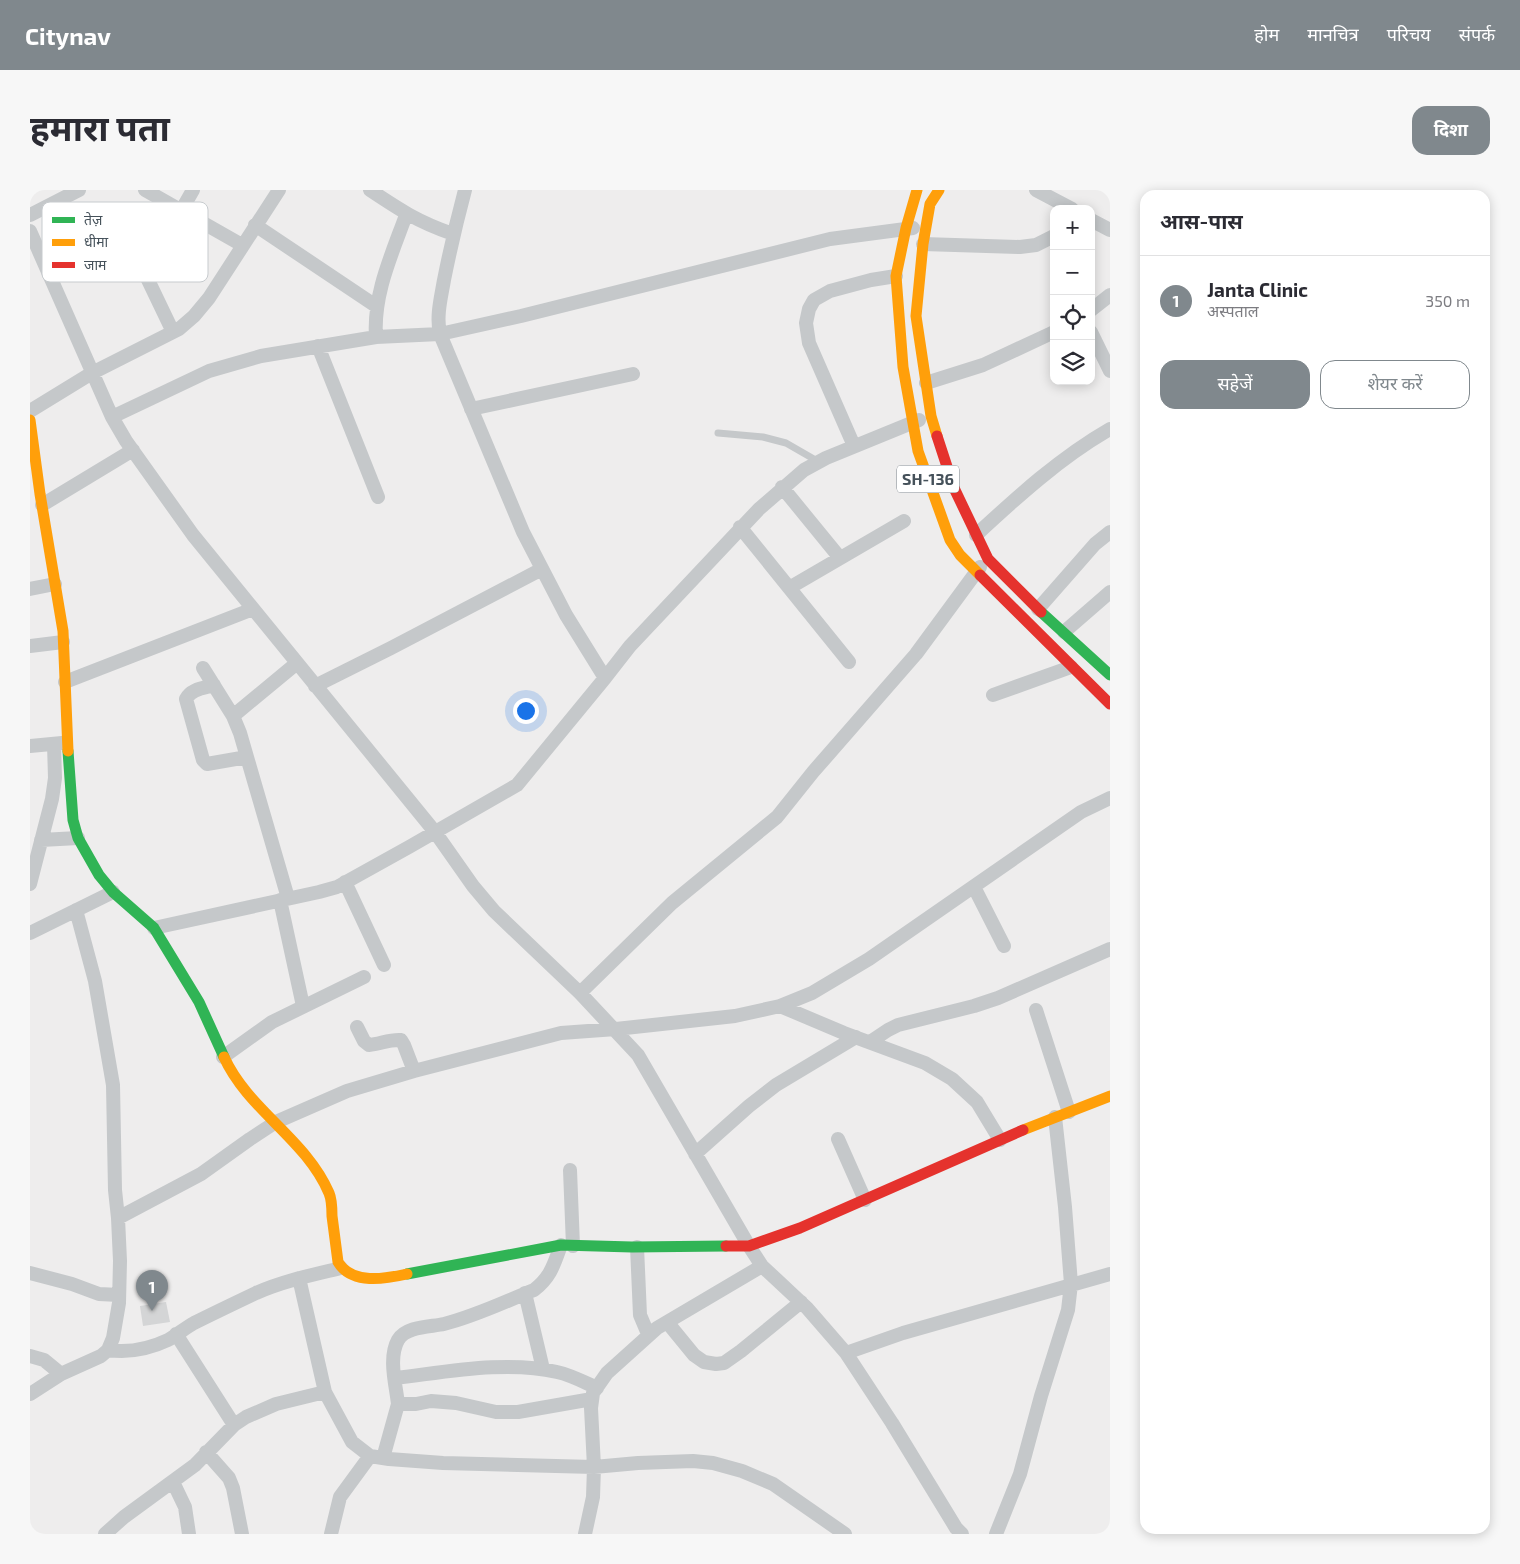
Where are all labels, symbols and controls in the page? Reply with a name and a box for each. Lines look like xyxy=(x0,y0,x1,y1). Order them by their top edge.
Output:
text: Citynav xyxy=(25,21,111,50)
text: होम xyxy=(1254,23,1279,45)
text: मानचित्र xyxy=(1307,23,1359,45)
text: परिचय xyxy=(1387,23,1431,45)
text: संपर्क xyxy=(1459,23,1495,45)
text: हमारा पता xyxy=(30,106,170,148)
button: दिशा xyxy=(1412,106,1490,155)
legend xyxy=(42,202,208,282)
map controls xyxy=(1050,205,1095,385)
button: + xyxy=(1050,205,1095,250)
text: आस-पास xyxy=(1160,208,1243,233)
text: तेज़ xyxy=(84,211,103,228)
text: धीमा xyxy=(84,233,109,250)
button: − xyxy=(1050,250,1095,295)
text: जाम xyxy=(84,256,107,273)
text: Janta Clinic xyxy=(1207,278,1308,301)
text: 1 xyxy=(1173,291,1179,310)
text: 350 m xyxy=(1425,291,1470,310)
button: locate xyxy=(1050,295,1095,340)
text: अस्पताल xyxy=(1207,301,1259,320)
button: layers xyxy=(1050,340,1095,385)
button: सहेजें xyxy=(1160,360,1310,409)
button: शेयर करें xyxy=(1320,360,1470,409)
road number: SH-136 xyxy=(897,466,959,492)
your location xyxy=(513,698,539,724)
pin: 1 xyxy=(136,1270,168,1311)

